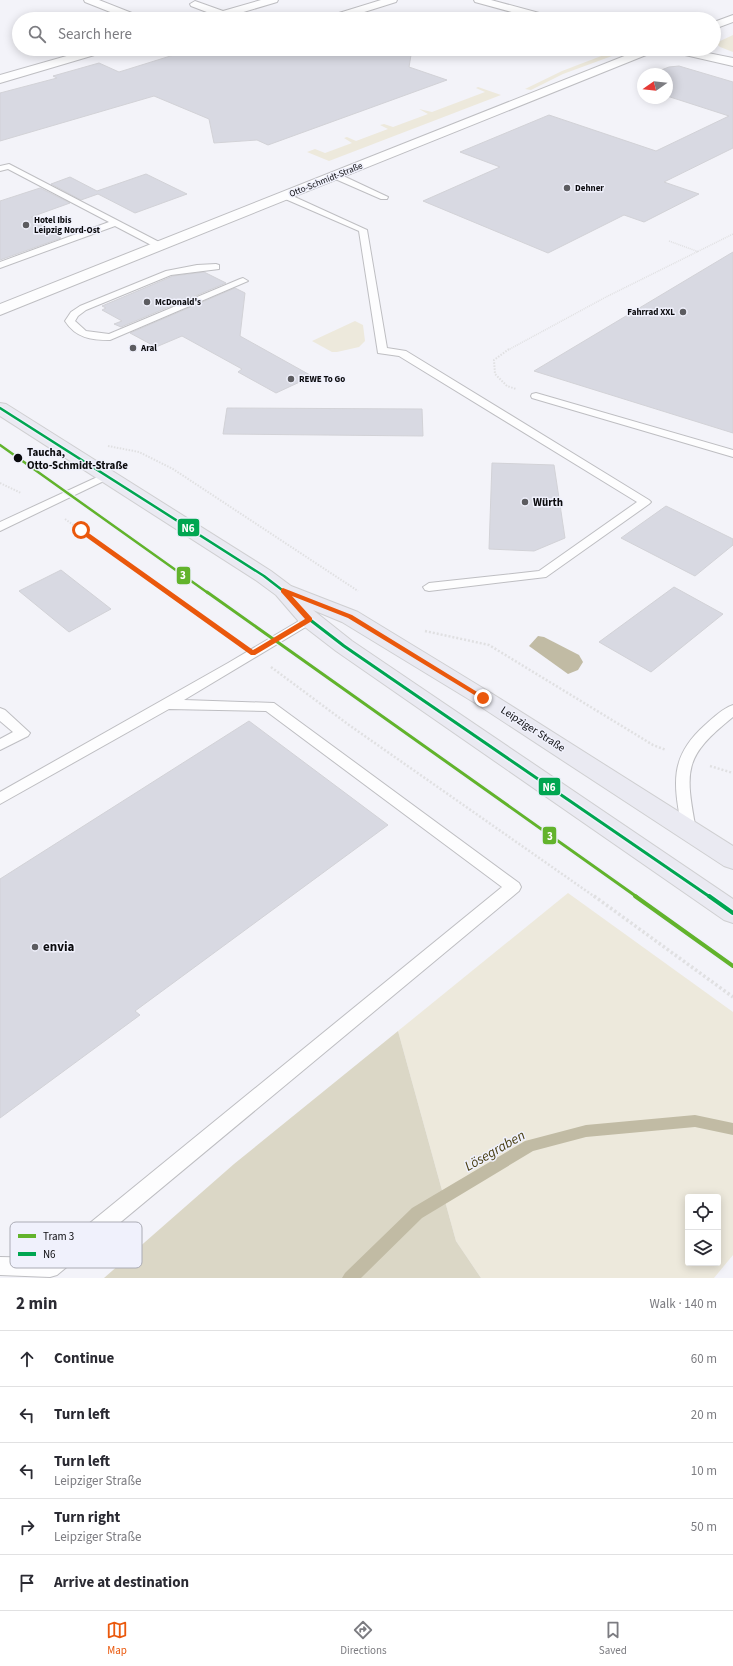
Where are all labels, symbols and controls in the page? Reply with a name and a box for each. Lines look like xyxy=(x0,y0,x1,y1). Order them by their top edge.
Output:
search box xyxy=(12,12,721,56)
icon: search xyxy=(26,23,48,45)
text: Search here xyxy=(58,24,132,45)
north arrow xyxy=(637,68,673,104)
street label: Otto-Schmidt-Straße xyxy=(287,159,365,201)
place label: Dehner xyxy=(575,182,604,195)
marker: Dehner xyxy=(562,183,572,193)
place label: Hotel Ibis Leipzig Nord-Ost xyxy=(34,214,101,237)
marker: Hotel Ibis Leipzig Nord-Ost xyxy=(21,220,31,230)
place label: McDonald's xyxy=(155,296,201,309)
marker: McDonald's xyxy=(142,297,152,307)
place label: Fahrrad XXL xyxy=(627,306,675,319)
marker: Fahrrad XXL xyxy=(678,307,688,317)
place label: Aral xyxy=(140,342,157,355)
marker: Aral xyxy=(128,343,138,353)
place label: REWE To Go xyxy=(299,373,345,386)
marker: REWE To Go xyxy=(286,374,296,384)
place label: Taucha, Otto-Schmidt-Straße xyxy=(27,445,128,473)
marker: Taucha, Otto-Schmidt-Straße xyxy=(12,452,24,464)
place label: Würth xyxy=(533,495,563,510)
marker: Würth xyxy=(520,497,530,507)
line badge: N6 xyxy=(177,518,200,537)
route start xyxy=(72,521,90,539)
text: N6 xyxy=(181,521,195,536)
line badge: 3 xyxy=(176,566,191,585)
text: 3 xyxy=(180,568,186,583)
route end xyxy=(474,689,492,707)
street label: Leipziger Straße xyxy=(498,703,569,756)
line badge: N6 xyxy=(538,777,561,796)
text: N6 xyxy=(542,780,556,795)
line badge: 3 xyxy=(542,826,557,845)
text: 3 xyxy=(547,829,553,844)
place label: envia xyxy=(43,938,75,956)
marker: envia xyxy=(30,942,40,952)
water label: Lösegraben xyxy=(461,1126,529,1176)
map controls xyxy=(685,1194,721,1266)
button: locate xyxy=(685,1194,721,1230)
legend xyxy=(10,1222,142,1268)
text: Tram 3 xyxy=(43,1229,74,1244)
button: layers xyxy=(685,1230,721,1266)
text: N6 xyxy=(43,1247,56,1262)
text: 2 min xyxy=(16,1292,57,1316)
text: Walk · 140 m xyxy=(649,1295,717,1313)
icon: ahead xyxy=(16,1348,38,1370)
text: Continue xyxy=(54,1348,114,1369)
text: 60 m xyxy=(691,1350,717,1368)
icon: left xyxy=(16,1404,38,1426)
text: Turn left xyxy=(54,1404,110,1425)
text: 20 m xyxy=(691,1406,717,1424)
text: Turn left xyxy=(54,1451,110,1472)
icon: left xyxy=(16,1460,38,1482)
text: 10 m xyxy=(691,1462,717,1480)
text: Leipziger Straße xyxy=(54,1472,141,1490)
text: Turn right xyxy=(54,1507,120,1528)
icon: right xyxy=(16,1516,38,1538)
text: 50 m xyxy=(691,1518,717,1536)
text: Leipziger Straße xyxy=(54,1528,141,1546)
icon: arrive xyxy=(16,1572,38,1594)
text: Arrive at destination xyxy=(54,1572,189,1593)
tab: Map xyxy=(106,1619,128,1658)
tab: Directions xyxy=(340,1619,387,1658)
tab: Saved xyxy=(599,1619,627,1658)

